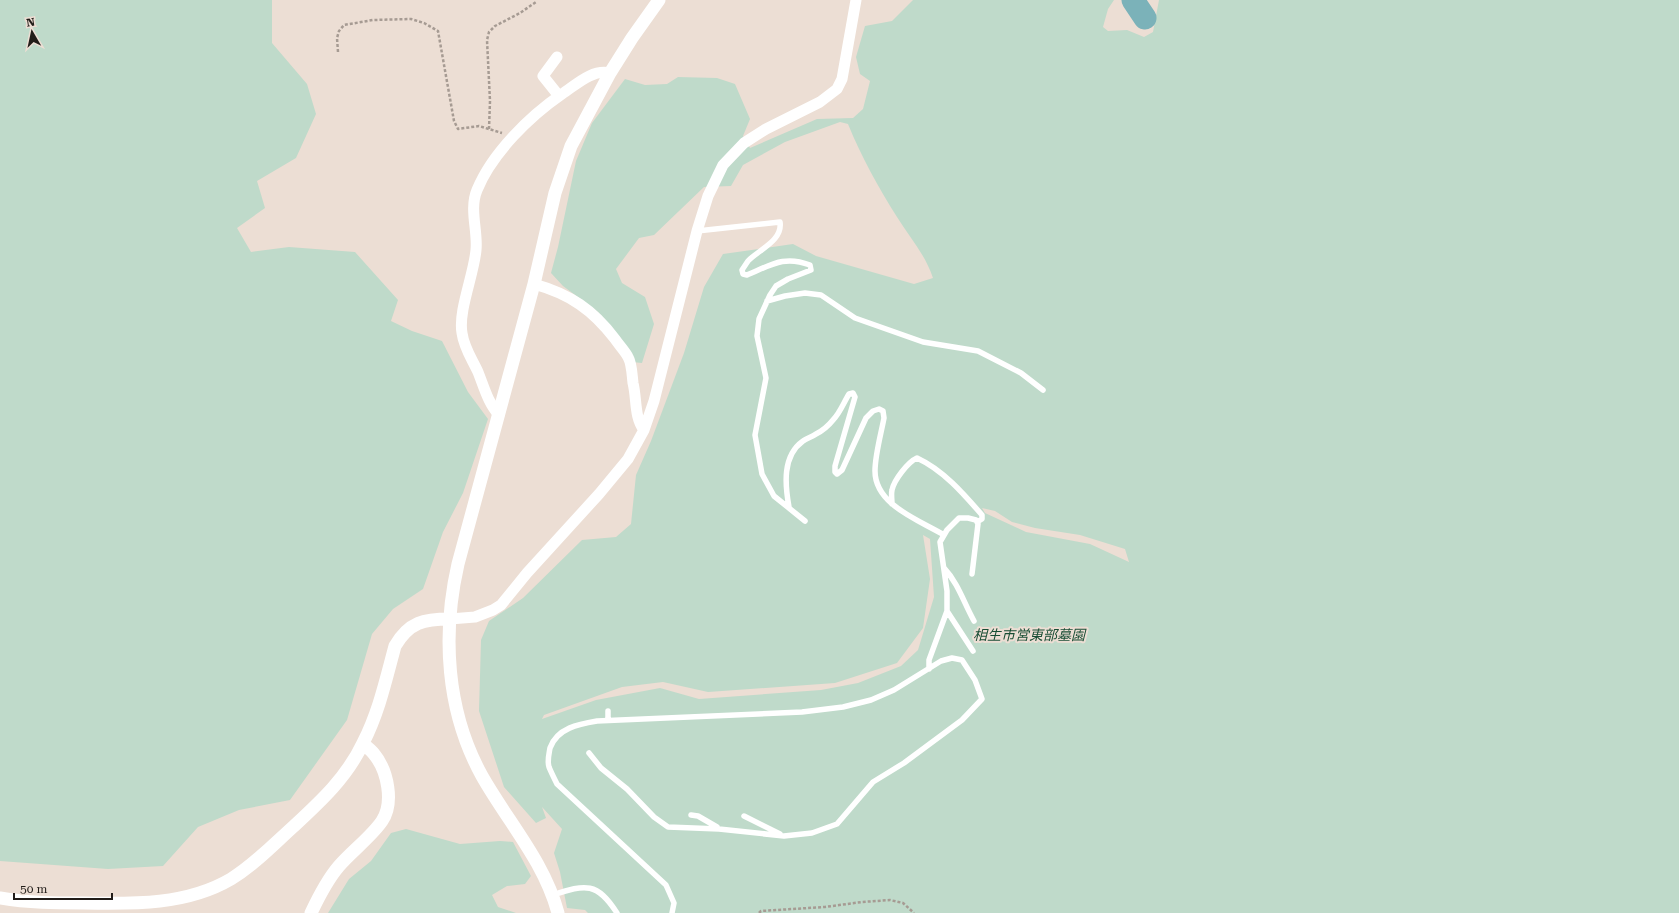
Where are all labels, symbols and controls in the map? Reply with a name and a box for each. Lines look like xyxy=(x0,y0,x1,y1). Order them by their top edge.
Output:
north arrow xyxy=(12,12,52,52)
text: N xyxy=(25,15,36,30)
park label: 相生市営東部墓園 xyxy=(973,627,1087,643)
scale bar xyxy=(14,875,112,901)
text: 50 m xyxy=(20,882,47,896)

